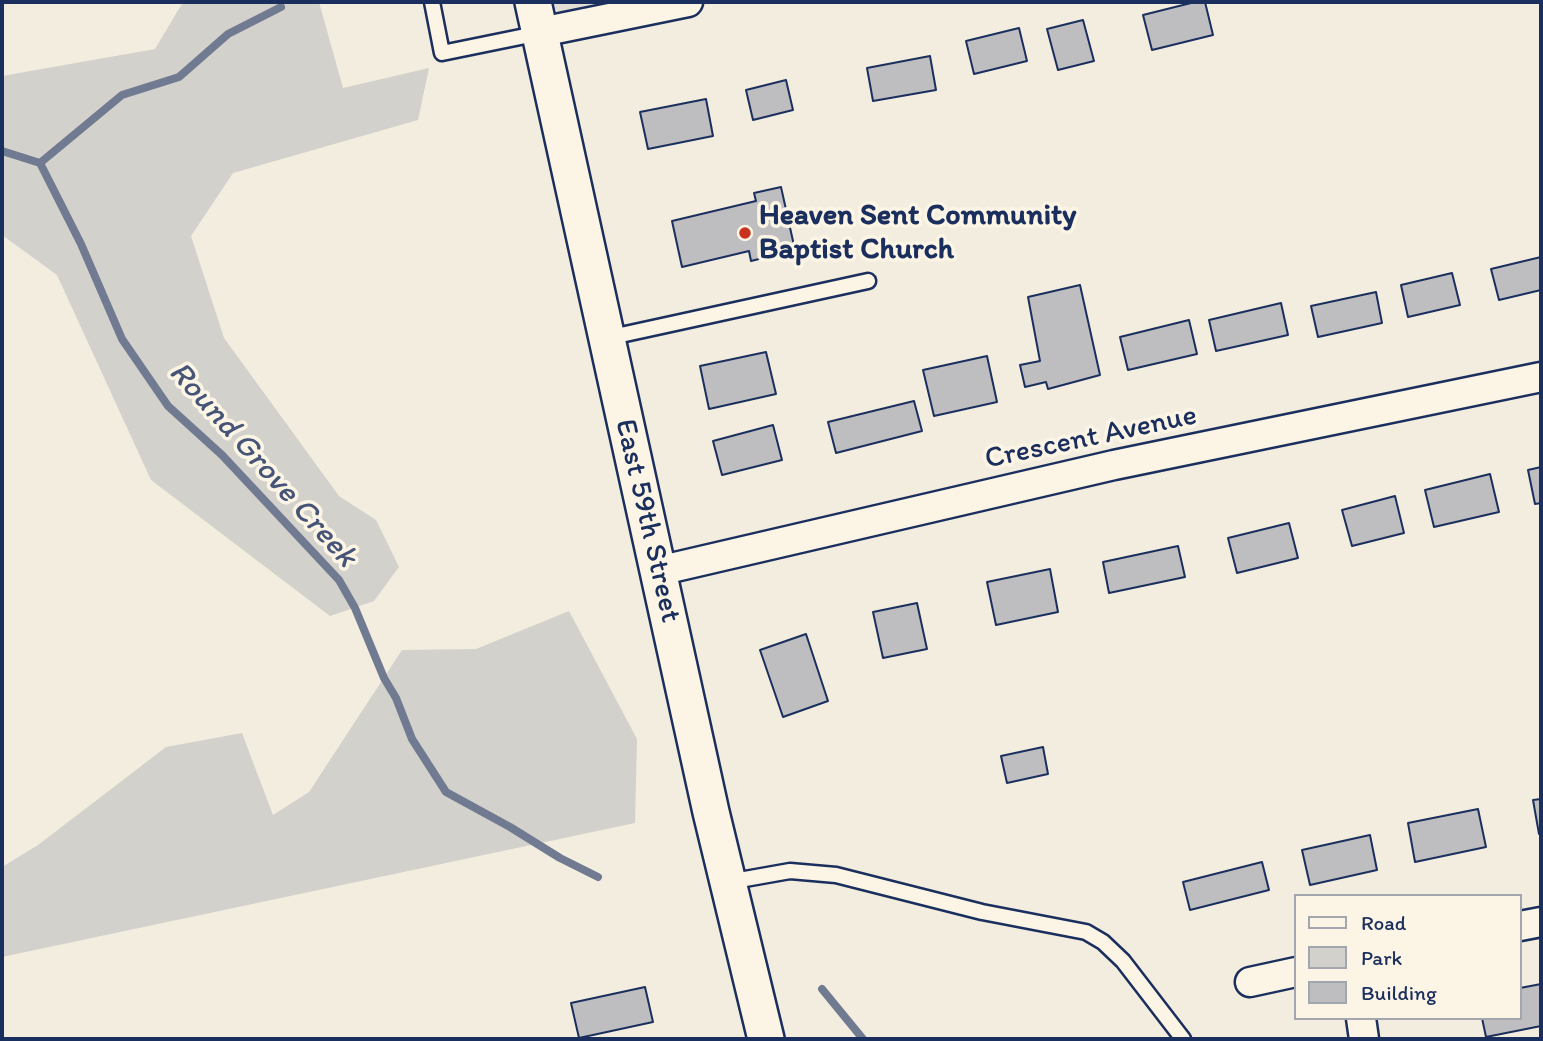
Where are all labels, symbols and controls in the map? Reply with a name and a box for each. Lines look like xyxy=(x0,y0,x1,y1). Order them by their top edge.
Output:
place label: Heaven Sent Community Baptist Church xyxy=(759,198,1076,268)
marker: Heaven Sent Community Baptist Church xyxy=(737,225,753,241)
water label: Round Grove Creek xyxy=(160,354,364,576)
street label: Crescent Avenue xyxy=(982,398,1200,478)
street label: East 59th Street xyxy=(606,416,688,626)
legend xyxy=(1294,894,1522,1020)
text: Road xyxy=(1361,910,1406,935)
text: Park xyxy=(1361,945,1402,970)
text: Building xyxy=(1361,980,1437,1005)

